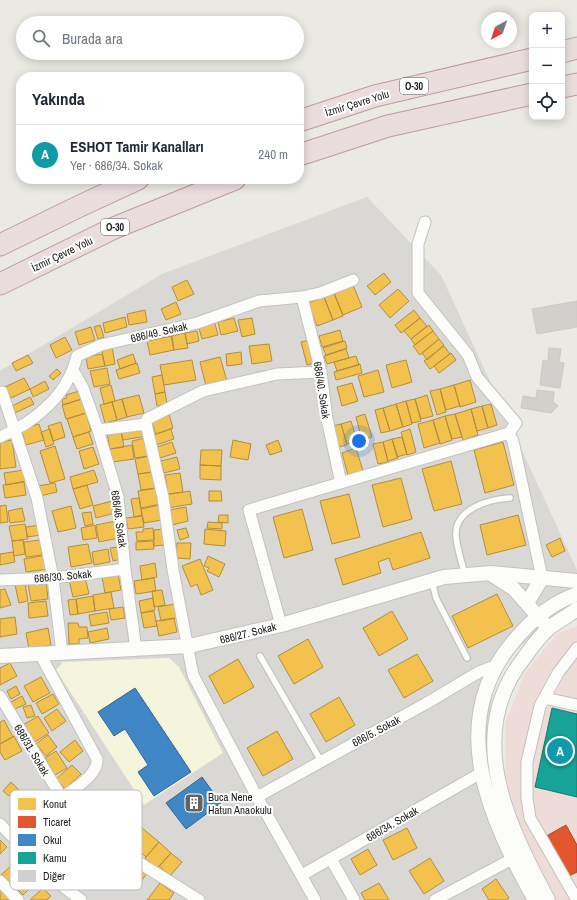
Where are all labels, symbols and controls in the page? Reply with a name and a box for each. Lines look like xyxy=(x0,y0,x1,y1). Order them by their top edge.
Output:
north arrow xyxy=(481,12,517,48)
map controls xyxy=(529,12,565,120)
button: + xyxy=(529,12,565,48)
search box xyxy=(16,16,304,60)
icon: search xyxy=(30,27,52,49)
text: Burada ara xyxy=(62,28,123,49)
button: − xyxy=(529,48,565,84)
road number: O-30 xyxy=(400,78,428,94)
button: locate xyxy=(529,84,565,120)
text: Yakında xyxy=(32,87,85,110)
street label: İzmir Çevre Yolu xyxy=(323,87,391,119)
text: ESHOT Tamir Kanalları xyxy=(70,136,204,157)
text: A xyxy=(41,146,49,163)
text: 240 m xyxy=(258,146,288,163)
text: Yer · 686/34. Sokak xyxy=(70,157,163,174)
road number: O-30 xyxy=(101,219,129,235)
street label: İzmir Çevre Yolu xyxy=(29,233,95,275)
street label: 686/49. Sokak xyxy=(129,319,189,345)
street label: 686/40. Sokak xyxy=(311,360,334,420)
your location xyxy=(349,431,369,451)
street label: 686/46. Sokak xyxy=(108,489,130,549)
street label: 686/30. Sokak xyxy=(34,566,93,585)
street label: 686/27. Sokak xyxy=(218,619,278,647)
street label: 686/5. Sokak xyxy=(349,712,403,750)
street label: 686/31. Sokak xyxy=(11,722,53,779)
pin: A xyxy=(547,736,573,766)
legend xyxy=(10,790,142,890)
place label: Buca Nene Hatun Anaokulu xyxy=(208,790,272,817)
building icon: Buca Nene Hatun Anaokulu xyxy=(183,792,205,814)
text: Konut xyxy=(43,797,67,811)
street label: 686/34. Sokak xyxy=(364,803,421,844)
text: Ticaret xyxy=(43,815,71,829)
text: Okul xyxy=(43,833,62,847)
text: Kamu xyxy=(43,851,67,865)
text: Diğer xyxy=(43,869,65,883)

